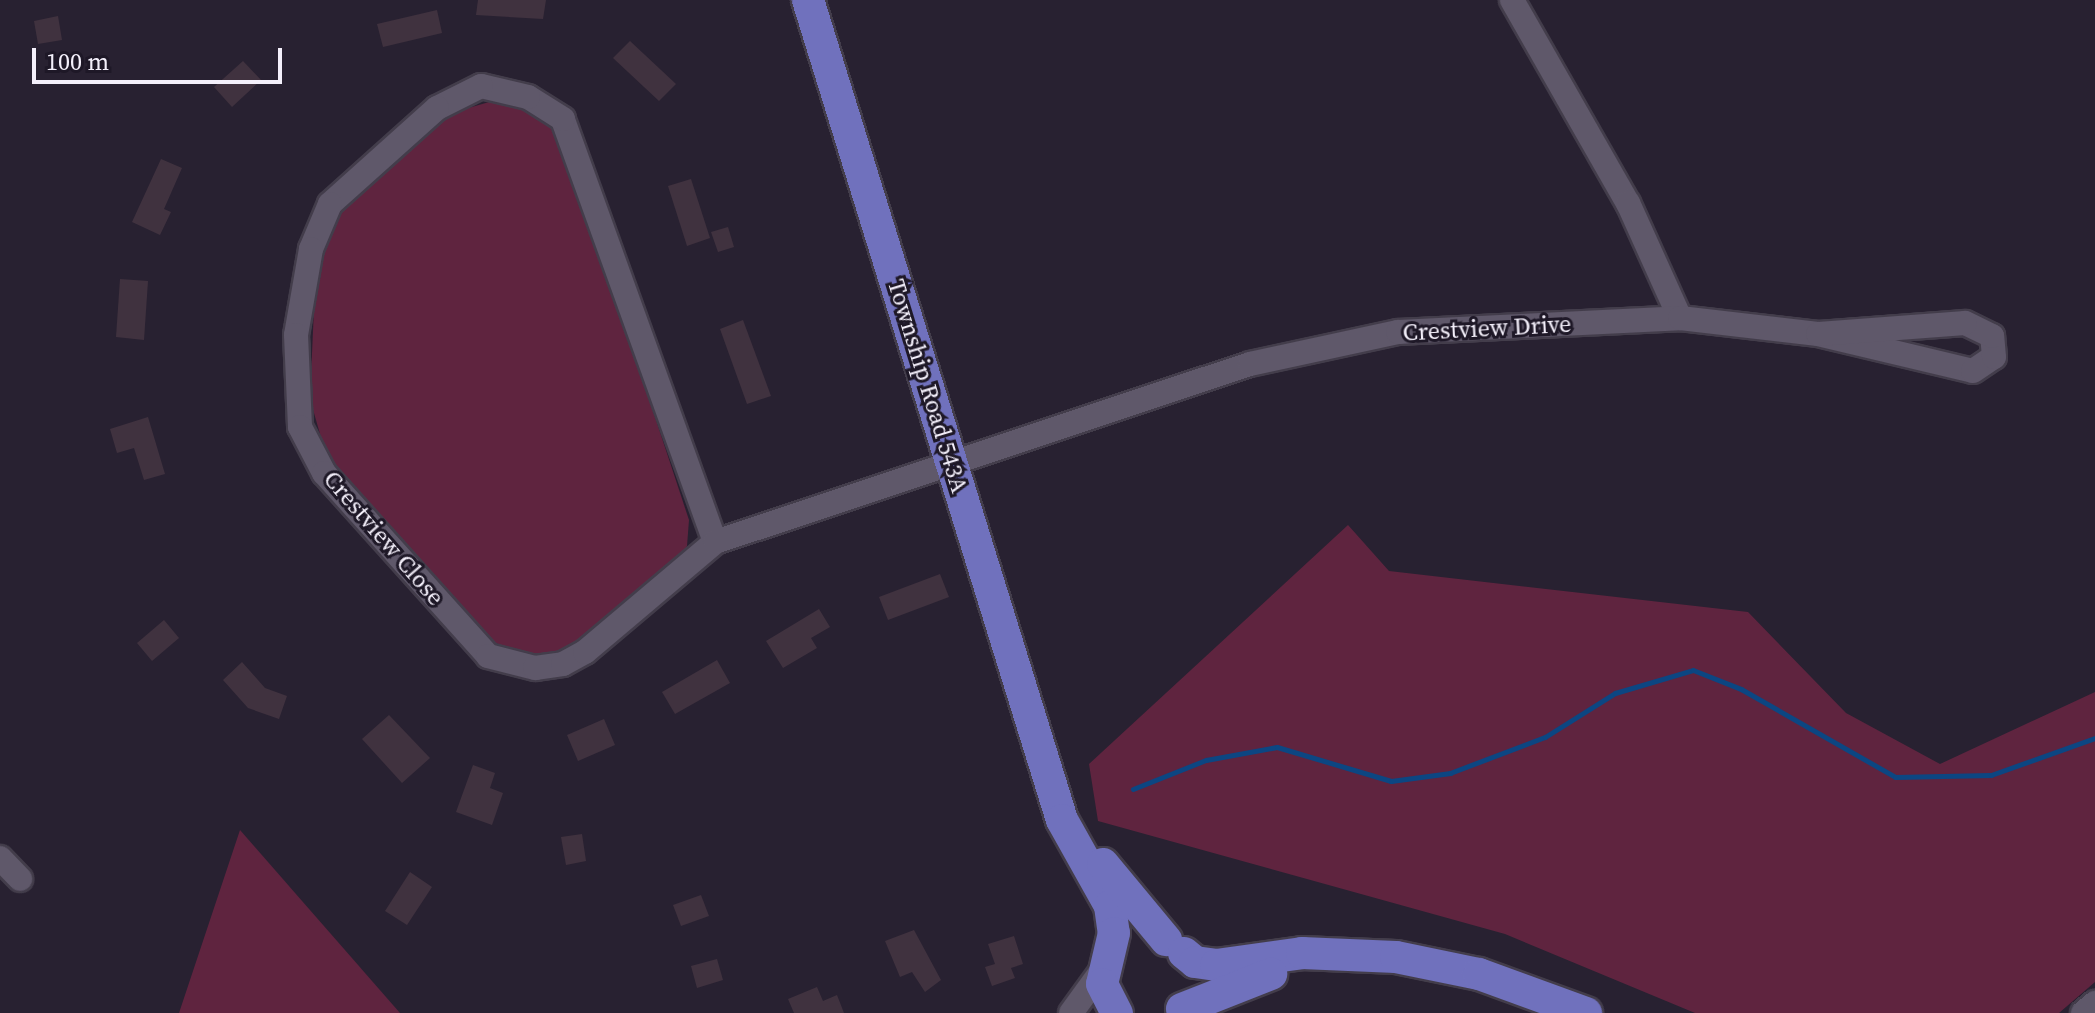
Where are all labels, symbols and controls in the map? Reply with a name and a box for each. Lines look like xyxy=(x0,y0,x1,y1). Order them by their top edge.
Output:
scale bar xyxy=(36,32,286,82)
text: 100 m xyxy=(46,45,109,78)
street label: Township Road 543A xyxy=(882,276,974,496)
street label: Crestview Drive xyxy=(1402,309,1572,347)
street label: Crestview Close xyxy=(318,465,450,611)

